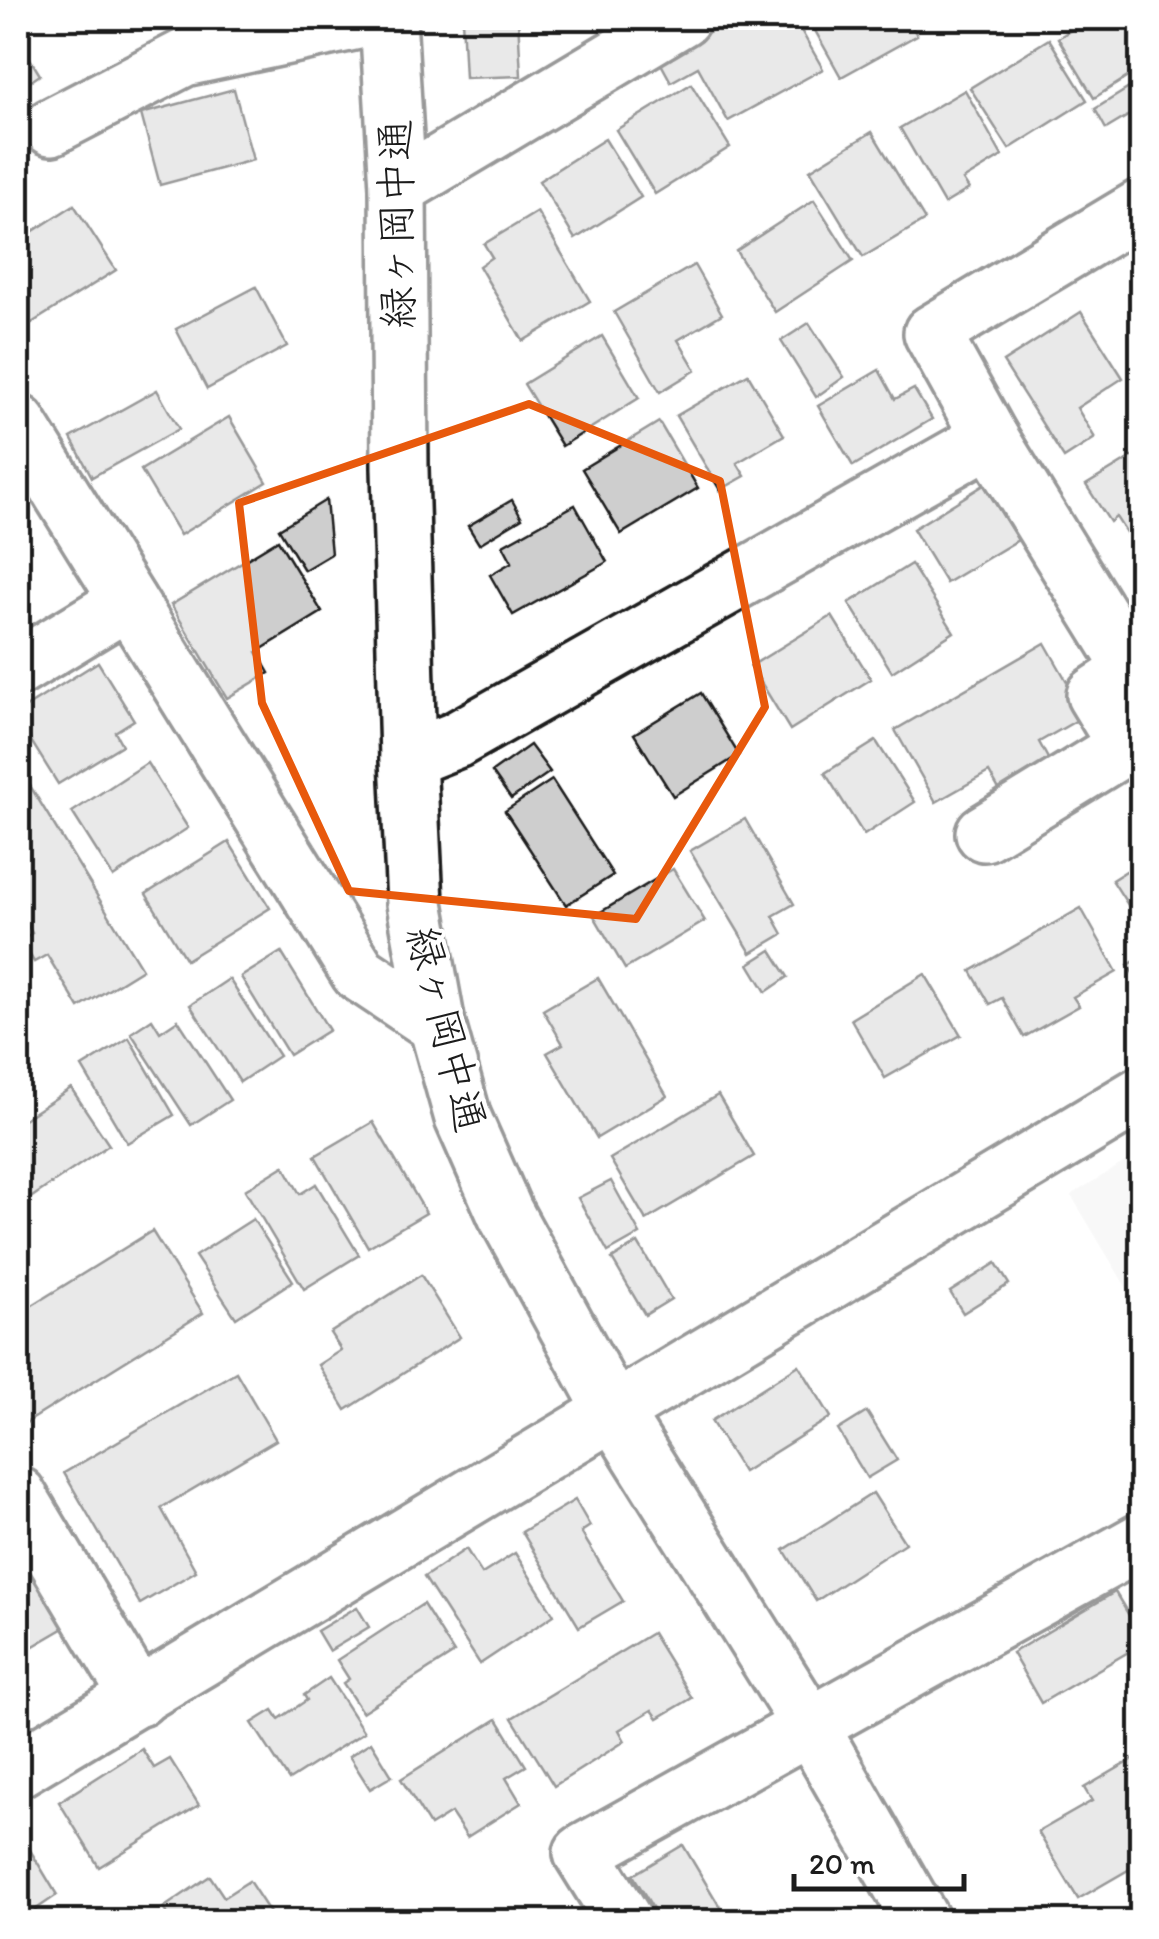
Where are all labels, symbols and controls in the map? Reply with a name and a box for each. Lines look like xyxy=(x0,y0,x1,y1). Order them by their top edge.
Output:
street label: 緑ヶ岡中通 xyxy=(369,119,424,329)
street label: 緑ヶ岡中通 xyxy=(396,921,497,1137)
scale bar xyxy=(794,1829,964,1891)
text: 20 m xyxy=(809,1845,875,1882)

